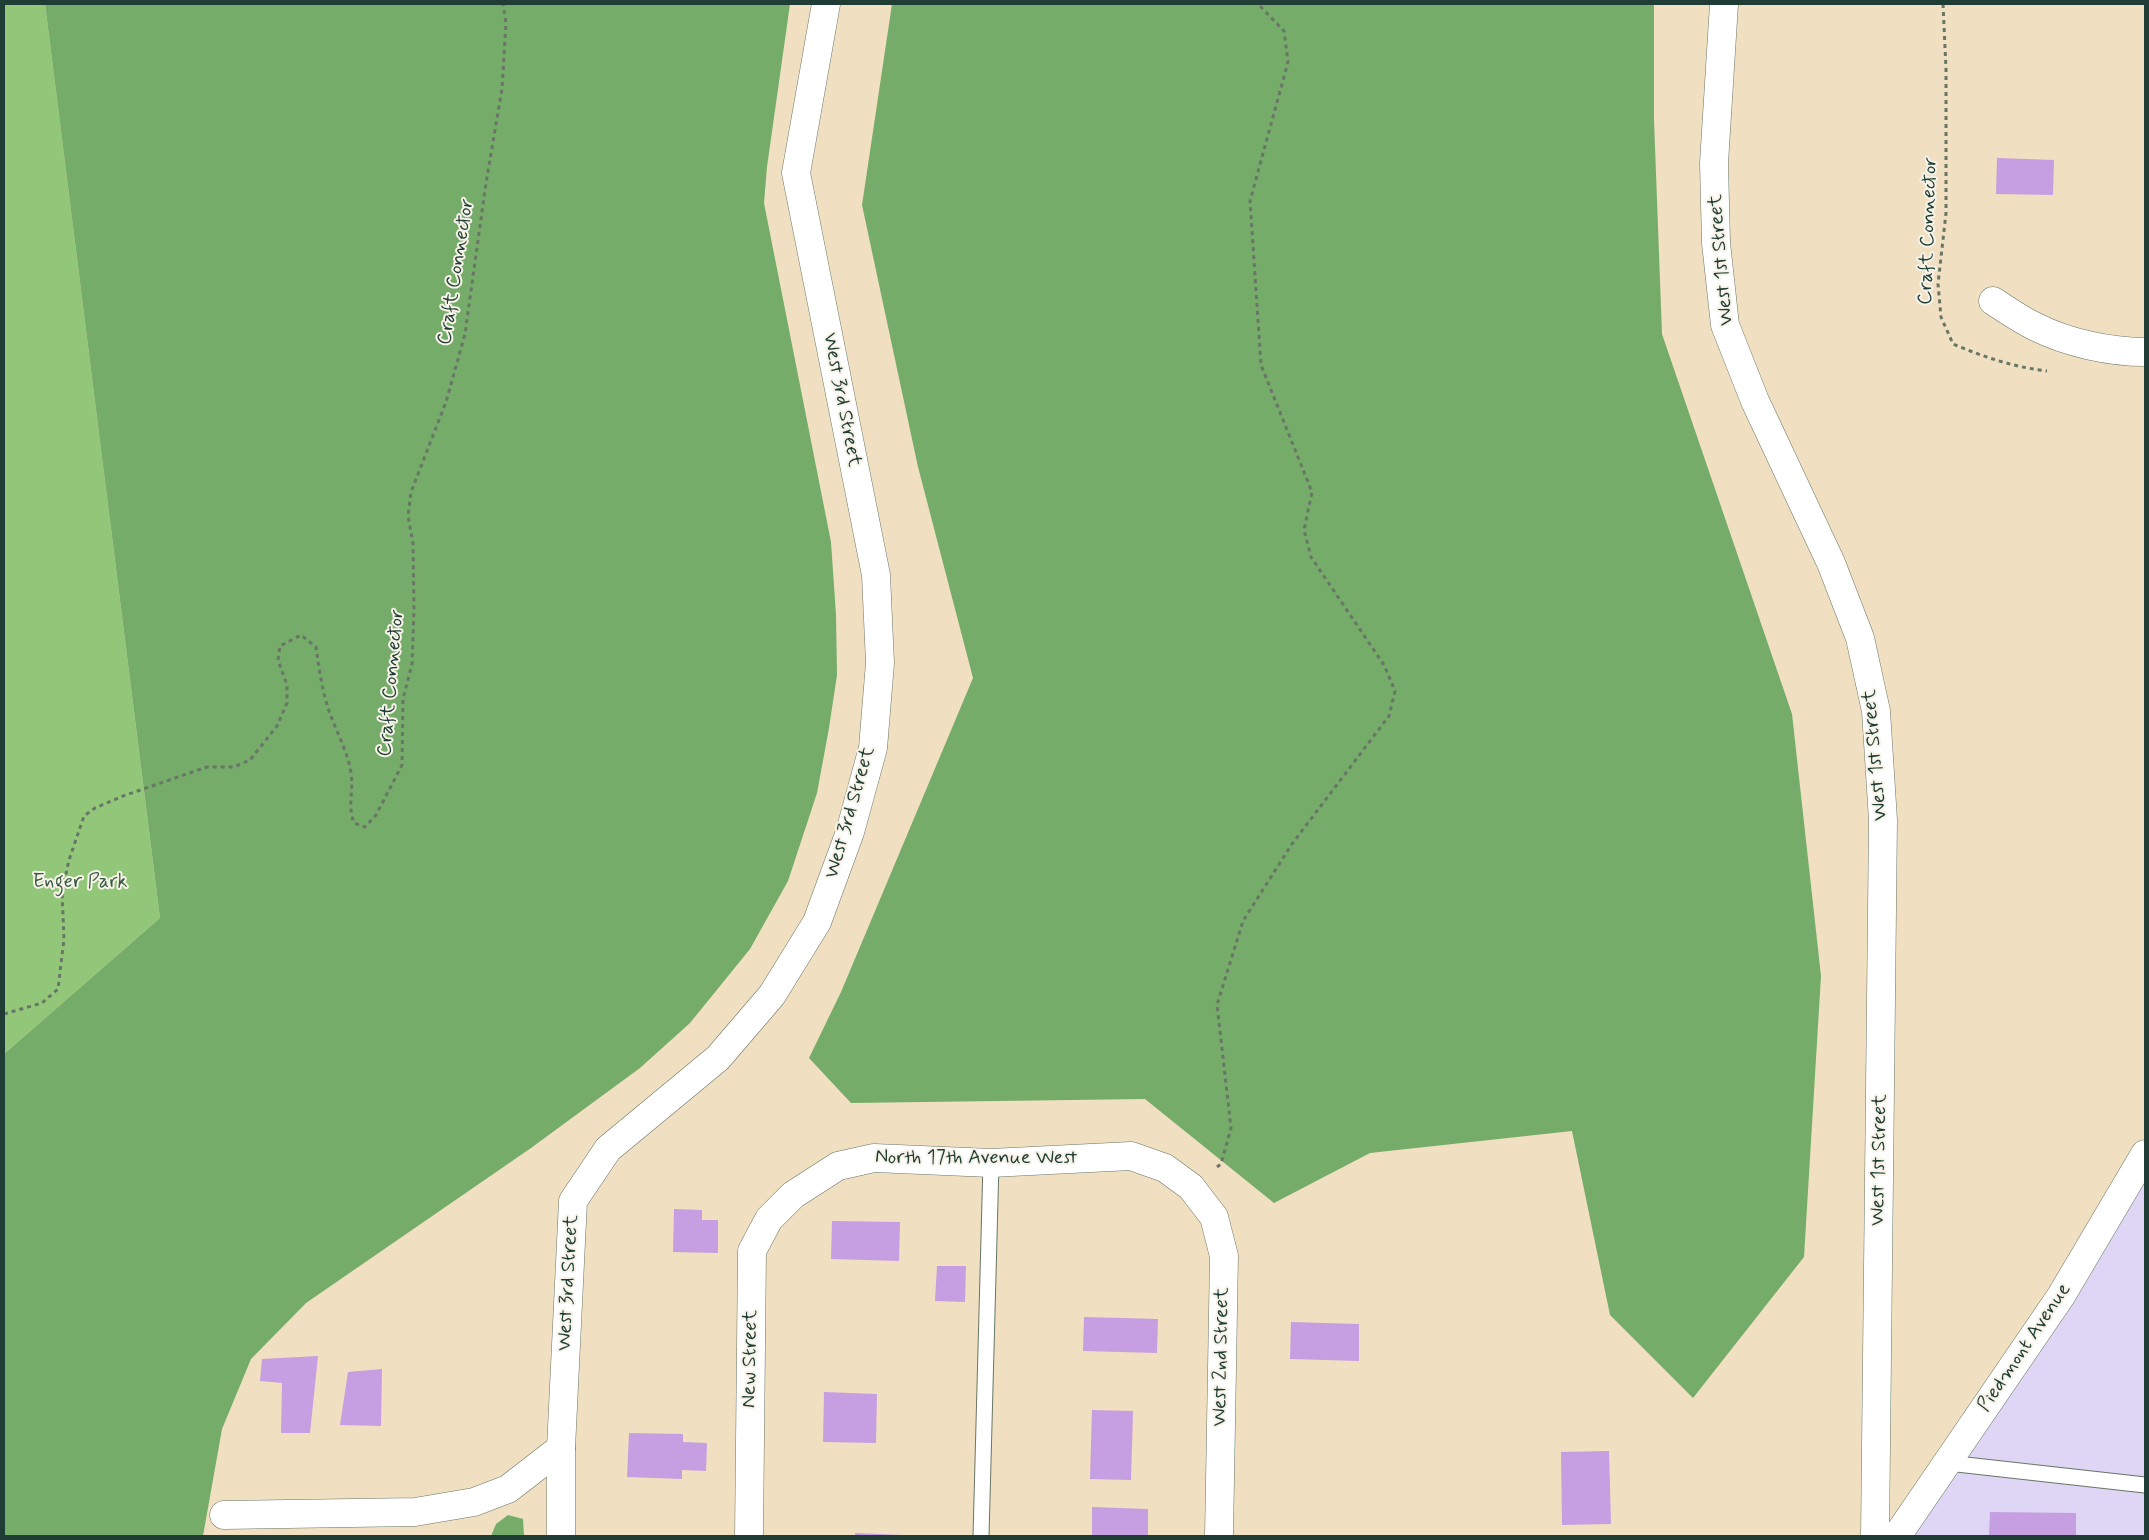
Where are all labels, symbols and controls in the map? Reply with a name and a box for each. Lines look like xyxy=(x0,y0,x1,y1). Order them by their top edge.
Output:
street label: Craft Connector xyxy=(1914,157,1944,305)
street label: West 1st Street xyxy=(1704,193,1740,327)
street label: Craft Connector xyxy=(434,197,480,347)
street label: West 3rd Street xyxy=(816,331,866,469)
street label: Craft Connector xyxy=(374,608,410,758)
street label: West 1st Street xyxy=(1858,688,1894,822)
street label: West 3rd Street xyxy=(821,744,881,882)
park label: Enger Park xyxy=(33,871,127,895)
street label: West 1st Street xyxy=(1867,1094,1893,1226)
street label: North 17th Avenue West xyxy=(875,1147,1077,1171)
street label: West 3rd Street xyxy=(553,1214,585,1352)
street label: Piedmont Avenue xyxy=(1973,1279,2077,1417)
street label: West 2nd Street xyxy=(1209,1287,1235,1427)
street label: New Street xyxy=(738,1310,764,1408)

